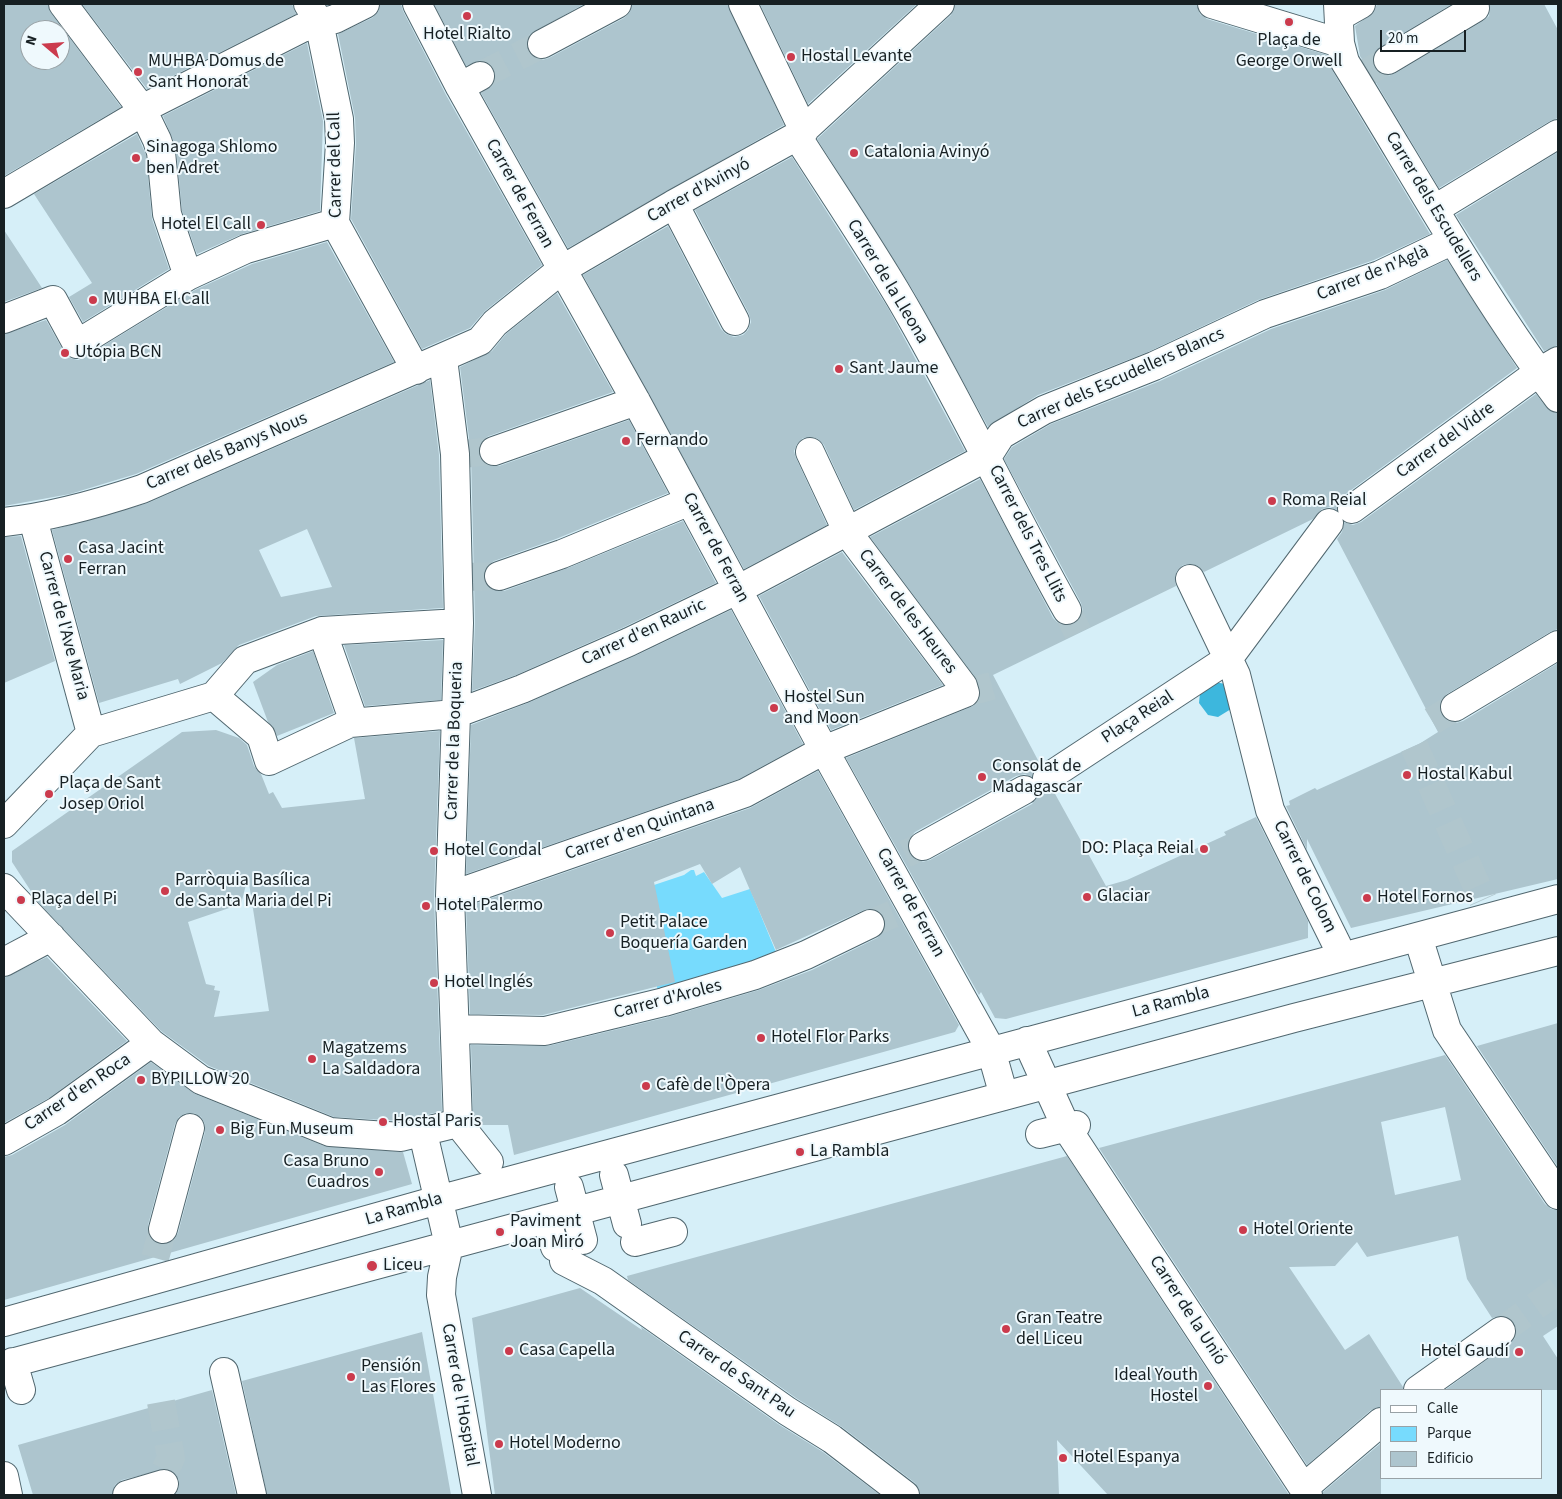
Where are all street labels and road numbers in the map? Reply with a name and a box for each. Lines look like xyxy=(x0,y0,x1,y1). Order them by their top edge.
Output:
street label: Carrer del Call xyxy=(324,112,348,218)
street label: Carrer dels Escudellers xyxy=(1380,128,1486,286)
street label: Carrer de Ferran xyxy=(480,136,558,252)
street label: Carrer d'Avinyó xyxy=(644,154,754,228)
street label: Carrer de la Lleona xyxy=(841,216,933,348)
street label: Carrer de n'Aglà xyxy=(1314,242,1432,306)
street label: Carrer dels Escudellers Blancs xyxy=(1014,324,1228,434)
street label: Carrer del Vidre xyxy=(1393,398,1499,484)
street label: Carrer dels Banys Nous xyxy=(143,408,311,496)
street label: Carrer dels Tres Llits xyxy=(983,462,1071,606)
street label: Carrer de Ferran xyxy=(677,489,753,607)
street label: Carrer de les Heures xyxy=(853,545,961,679)
street label: Carrer de l'Ave Maria xyxy=(33,549,93,703)
street label: Carrer d'en Rauric xyxy=(578,595,710,671)
street label: Carrer de la Boqueria xyxy=(441,661,469,821)
street label: Plaça Reial xyxy=(1098,687,1178,749)
street label: Carrer d'en Quintana xyxy=(563,794,717,866)
street label: Carrer de Colom xyxy=(1267,817,1341,937)
street label: Carrer de Ferran xyxy=(871,845,949,961)
street label: Carrer d'Aroles xyxy=(612,975,724,1025)
street label: La Rambla xyxy=(1130,982,1212,1024)
street label: Carrer d'en Roca xyxy=(21,1049,135,1137)
street label: La Rambla xyxy=(363,1189,445,1231)
street label: Carrer de la Unió xyxy=(1144,1252,1230,1370)
street label: Carrer de l'Hospital xyxy=(436,1322,482,1468)
street label: Carrer de Sant Pau xyxy=(673,1326,799,1424)

